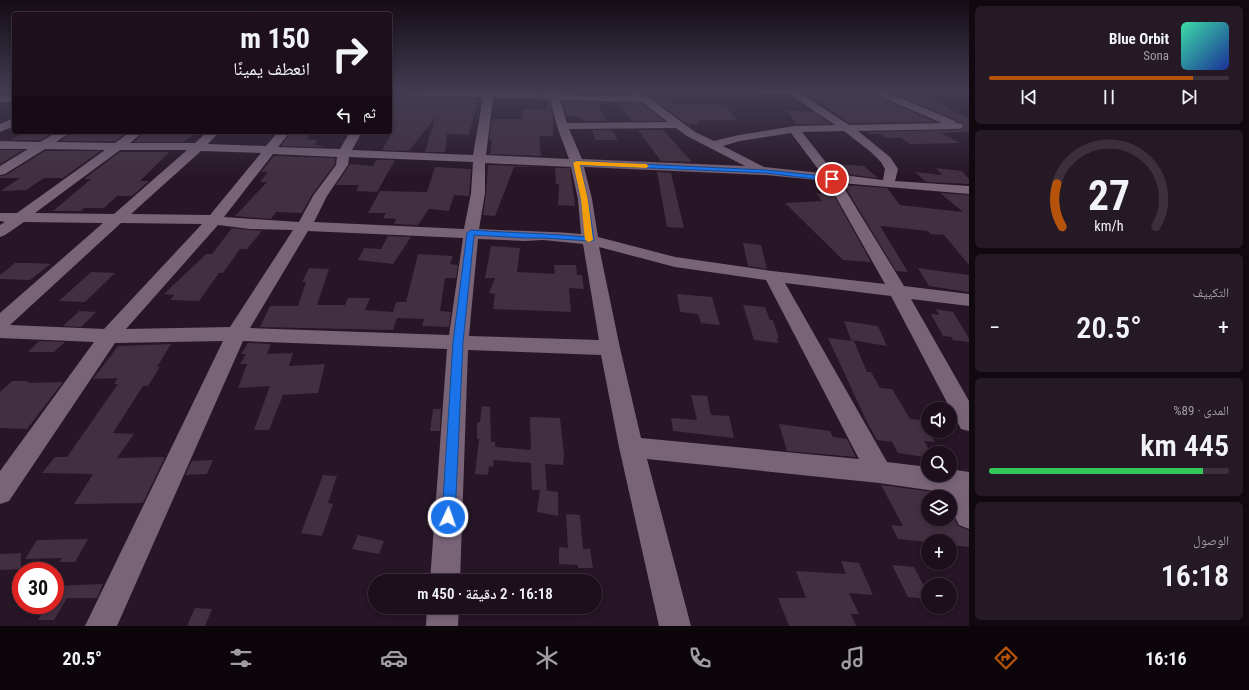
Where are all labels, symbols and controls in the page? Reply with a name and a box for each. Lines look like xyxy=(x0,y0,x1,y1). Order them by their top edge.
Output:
text: 150 m xyxy=(240,22,310,55)
icon: right xyxy=(324,28,376,80)
text: Blue Orbit xyxy=(1109,30,1169,48)
text: Sona xyxy=(1143,48,1169,63)
text: انعطف يمينًا xyxy=(233,58,310,79)
icon: previous xyxy=(1018,86,1040,108)
icon: pause xyxy=(1098,86,1120,108)
icon: next xyxy=(1178,86,1200,108)
icon: left xyxy=(333,104,355,126)
text: ثم xyxy=(363,104,376,122)
pin xyxy=(815,162,849,196)
icon: arrive xyxy=(821,168,843,190)
text: 27 xyxy=(1088,171,1130,220)
text: km/h xyxy=(1094,218,1124,234)
text: التكييف xyxy=(1193,285,1229,300)
text: 20.5° xyxy=(1076,310,1142,345)
text: − xyxy=(989,315,1000,340)
text: + xyxy=(1218,315,1229,340)
map controls xyxy=(921,402,957,614)
button: sound xyxy=(921,402,957,438)
text: المدى · 89% xyxy=(1173,403,1229,418)
text: 445 km xyxy=(1140,428,1229,463)
button: search xyxy=(921,446,957,482)
button: layers xyxy=(921,490,957,526)
position arrow xyxy=(427,496,469,538)
text: الوصول xyxy=(1193,533,1229,548)
button: + xyxy=(921,534,957,570)
text: 16:18 xyxy=(1161,558,1229,593)
speed limit sign: 30 xyxy=(12,562,64,614)
button: − xyxy=(921,578,957,614)
text: 16:18 · 2 دقيقة · 450 m xyxy=(417,585,553,603)
icon: filters xyxy=(227,644,255,672)
icon: car xyxy=(380,644,408,672)
icon: climate xyxy=(533,644,561,672)
icon: phone xyxy=(686,644,714,672)
icon: music xyxy=(839,644,867,672)
icon: directions xyxy=(992,644,1020,672)
text: 20.5° xyxy=(63,648,102,669)
text: 16:16 xyxy=(1145,648,1187,669)

